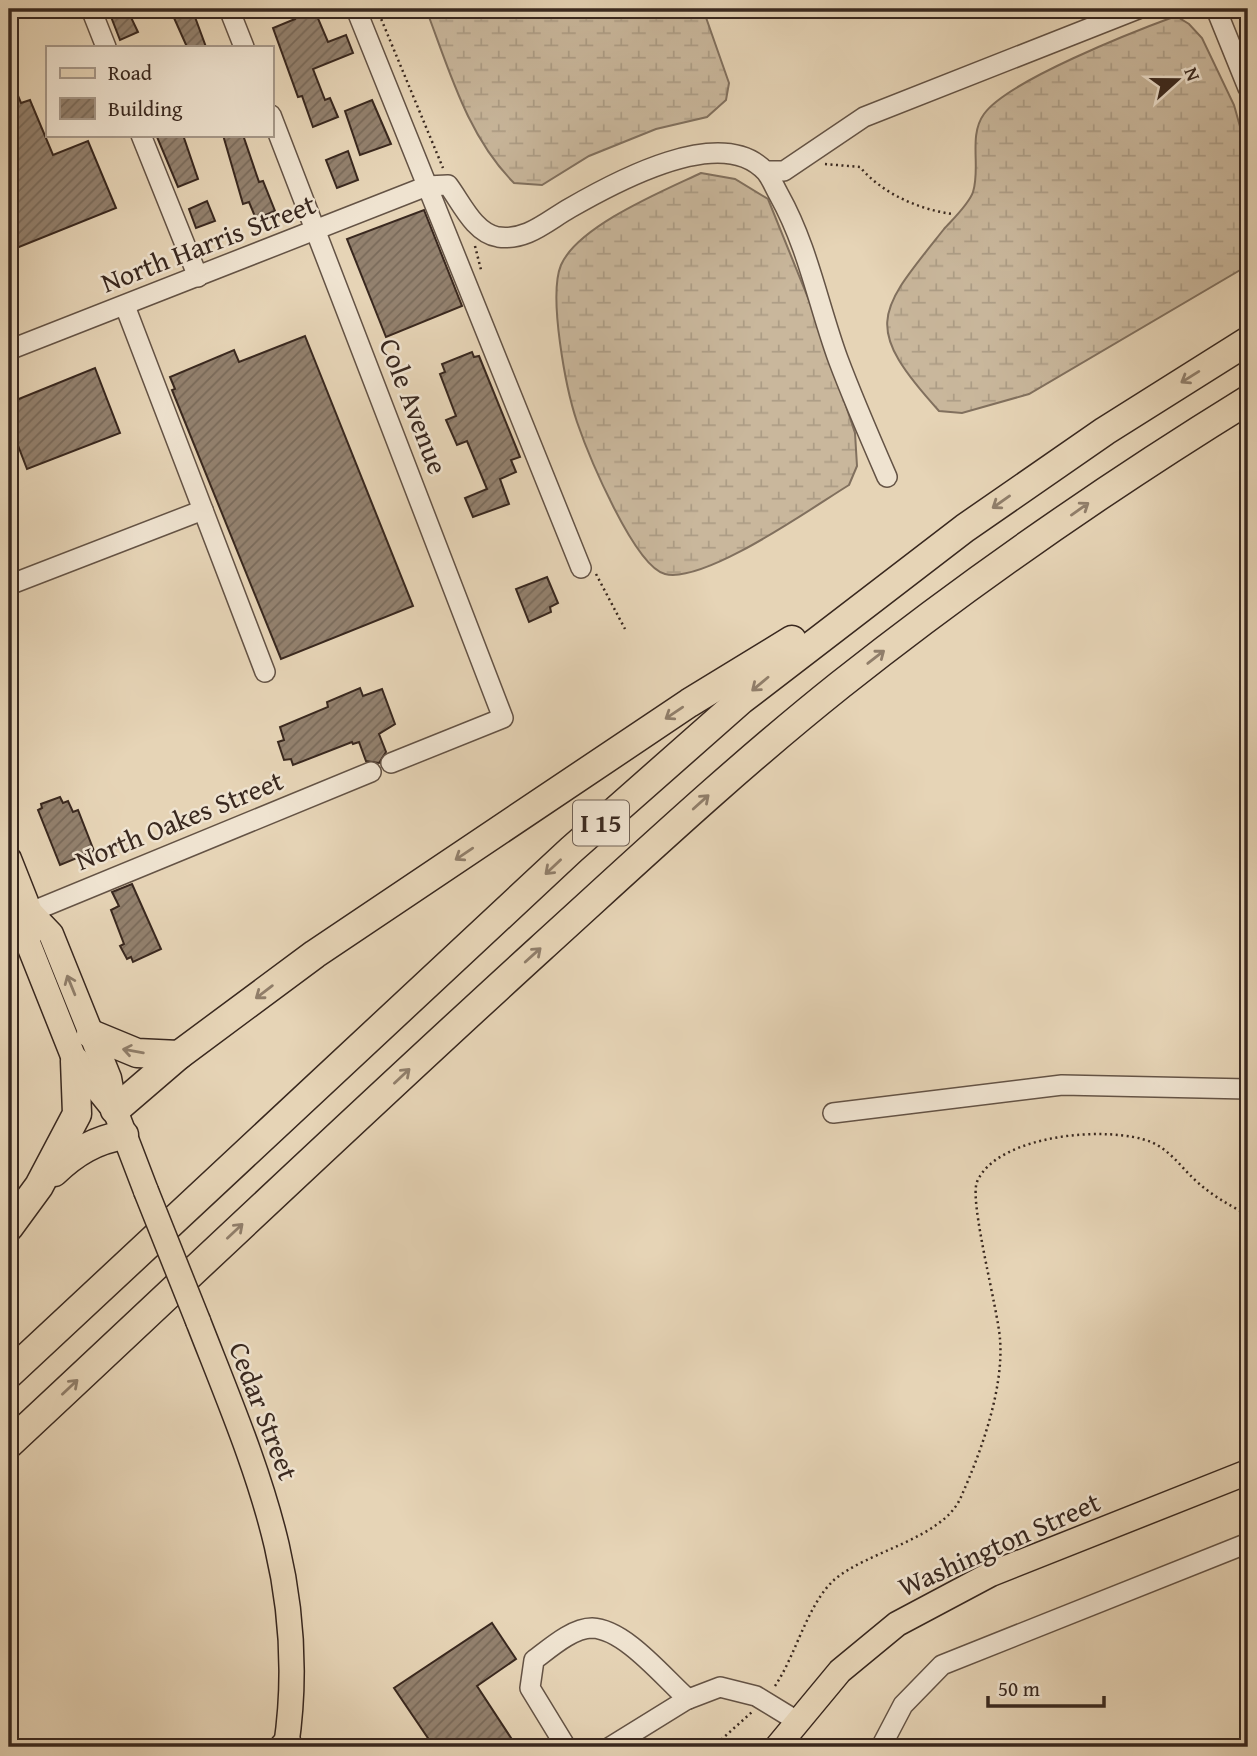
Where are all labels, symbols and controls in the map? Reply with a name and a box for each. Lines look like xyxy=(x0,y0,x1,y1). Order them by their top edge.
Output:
legend xyxy=(46,46,273,136)
north arrow xyxy=(1142,46,1212,116)
text: Road xyxy=(108,57,153,88)
text: N xyxy=(1178,63,1208,85)
text: Building xyxy=(108,93,183,124)
street label: North Harris Street xyxy=(95,183,321,302)
street label: Cole Avenue xyxy=(370,332,459,480)
one-way arrow xyxy=(1181,369,1200,384)
one-way arrow xyxy=(992,495,1011,510)
one-way arrow xyxy=(1070,502,1089,516)
one-way arrow xyxy=(867,649,885,664)
one-way arrow xyxy=(752,676,770,692)
one-way arrow xyxy=(665,706,684,720)
street label: North Oakes Street xyxy=(69,759,289,880)
one-way arrow xyxy=(692,794,710,810)
road number: I 15 xyxy=(573,800,629,846)
one-way arrow xyxy=(455,847,475,861)
one-way arrow xyxy=(545,858,562,875)
one-way arrow xyxy=(524,947,541,964)
one-way arrow xyxy=(64,975,77,996)
one-way arrow xyxy=(255,985,274,1000)
one-way arrow xyxy=(122,1044,145,1057)
one-way arrow xyxy=(393,1068,410,1085)
one-way arrow xyxy=(226,1222,243,1239)
street label: Cedar Street xyxy=(219,1336,310,1486)
one-way arrow xyxy=(61,1378,78,1395)
street label: Washington Street xyxy=(891,1481,1106,1606)
scale bar xyxy=(988,1665,1103,1709)
text: 50 m xyxy=(998,1673,1040,1704)

